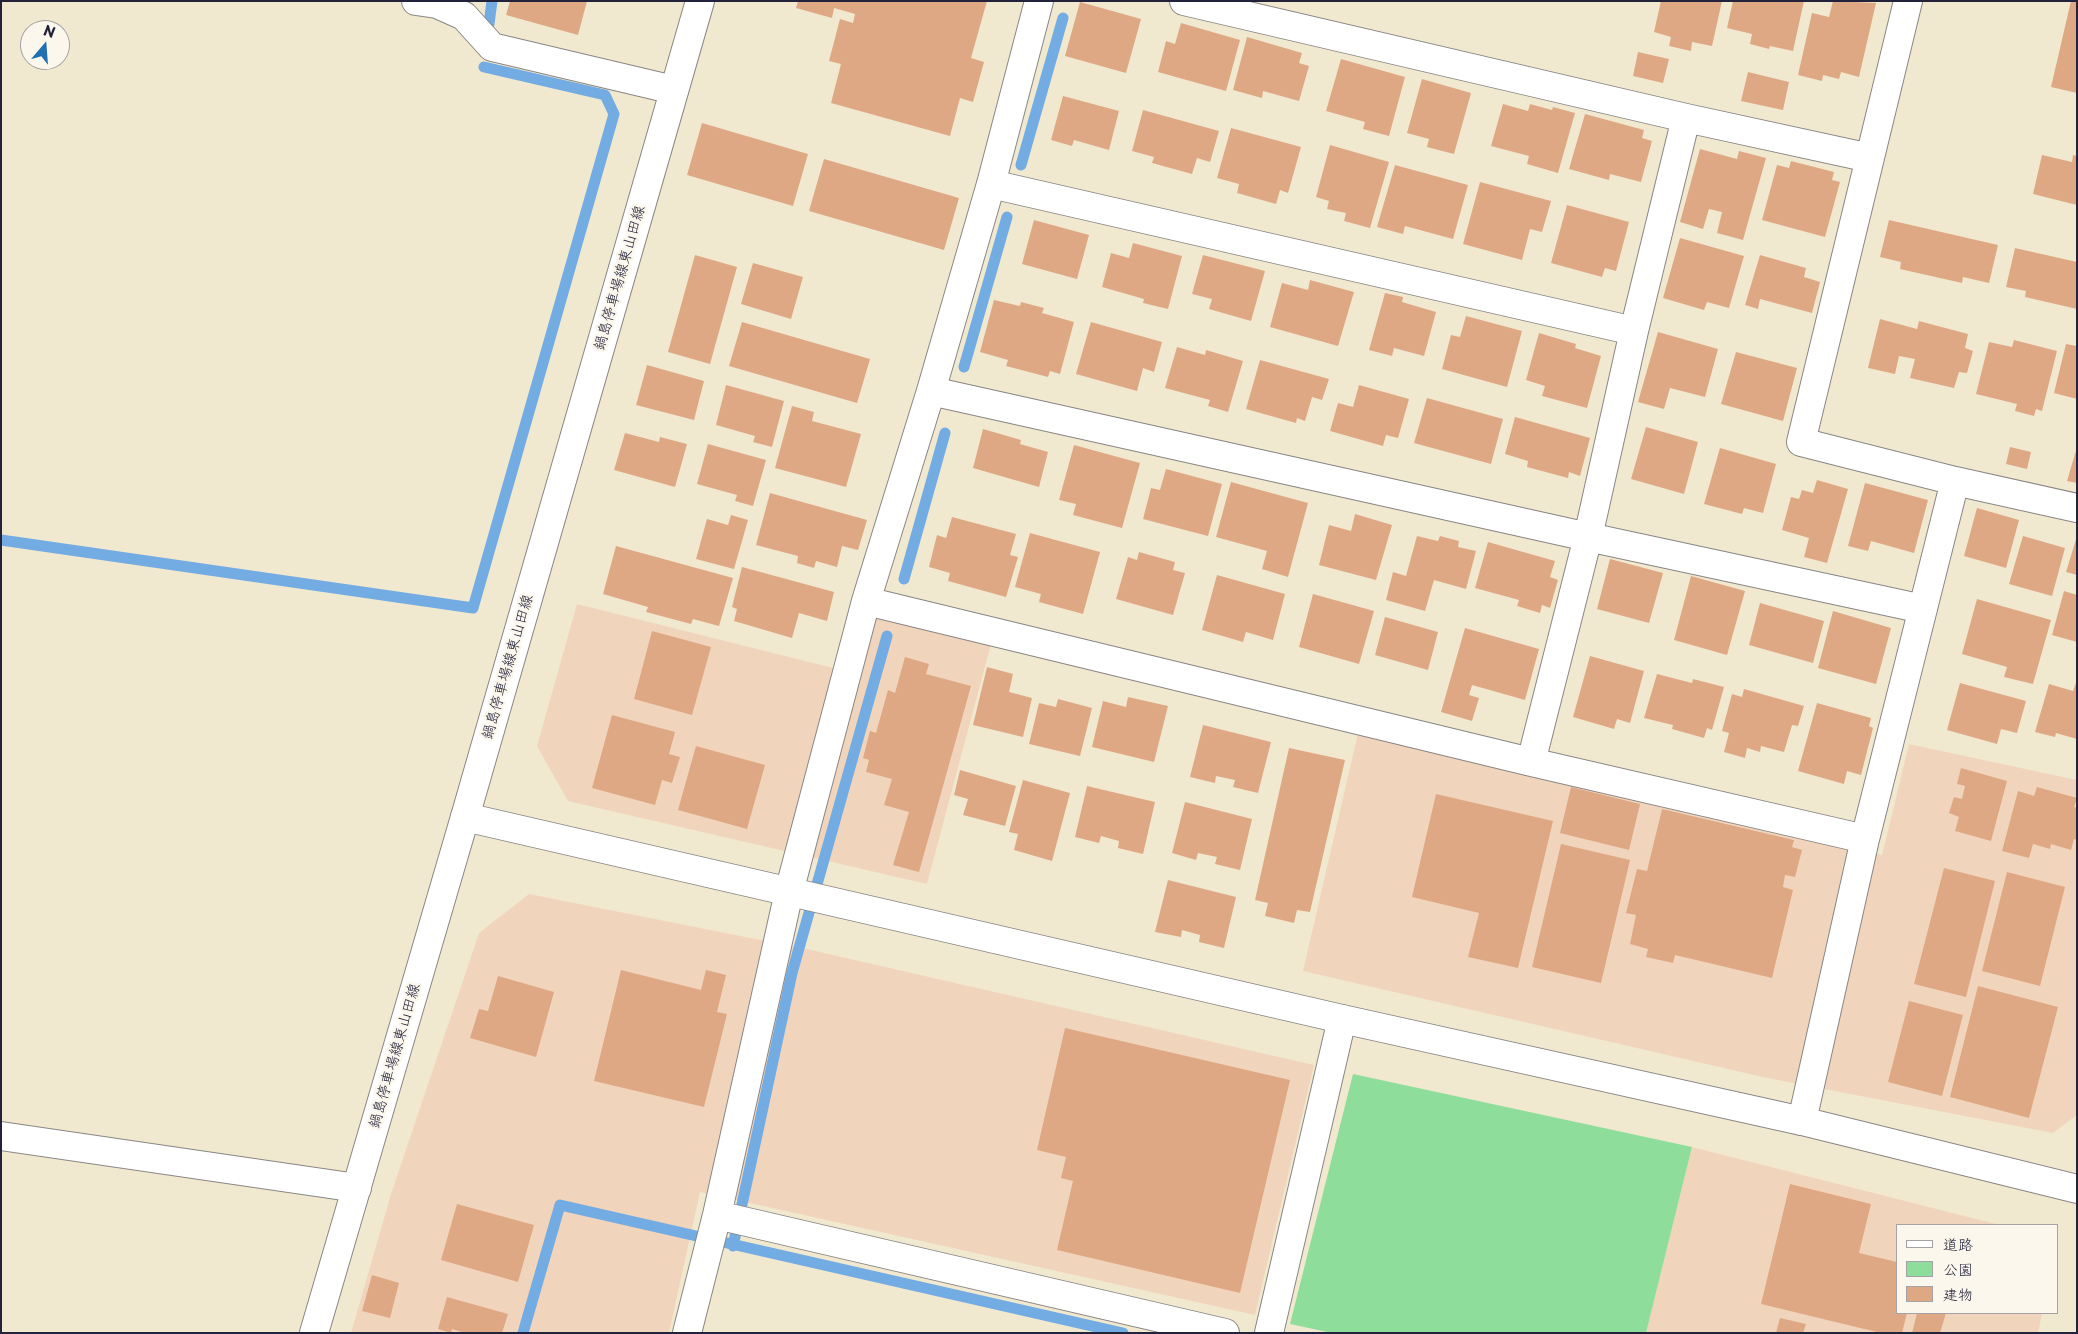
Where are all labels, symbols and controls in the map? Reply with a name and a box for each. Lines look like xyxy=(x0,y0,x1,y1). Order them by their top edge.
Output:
north arrow xyxy=(20,20,70,70)
text: N xyxy=(41,20,58,43)
street label: 鍋島停車場線東山田線 xyxy=(591,203,649,353)
street label: 鍋島停車場線東山田線 xyxy=(479,592,537,742)
street label: 鍋島停車場線東山田線 xyxy=(366,981,424,1131)
legend xyxy=(1896,1224,2058,1314)
text: 道路 xyxy=(1943,1232,1973,1255)
text: 公園 xyxy=(1943,1257,1973,1280)
text: 建物 xyxy=(1943,1282,1973,1305)

